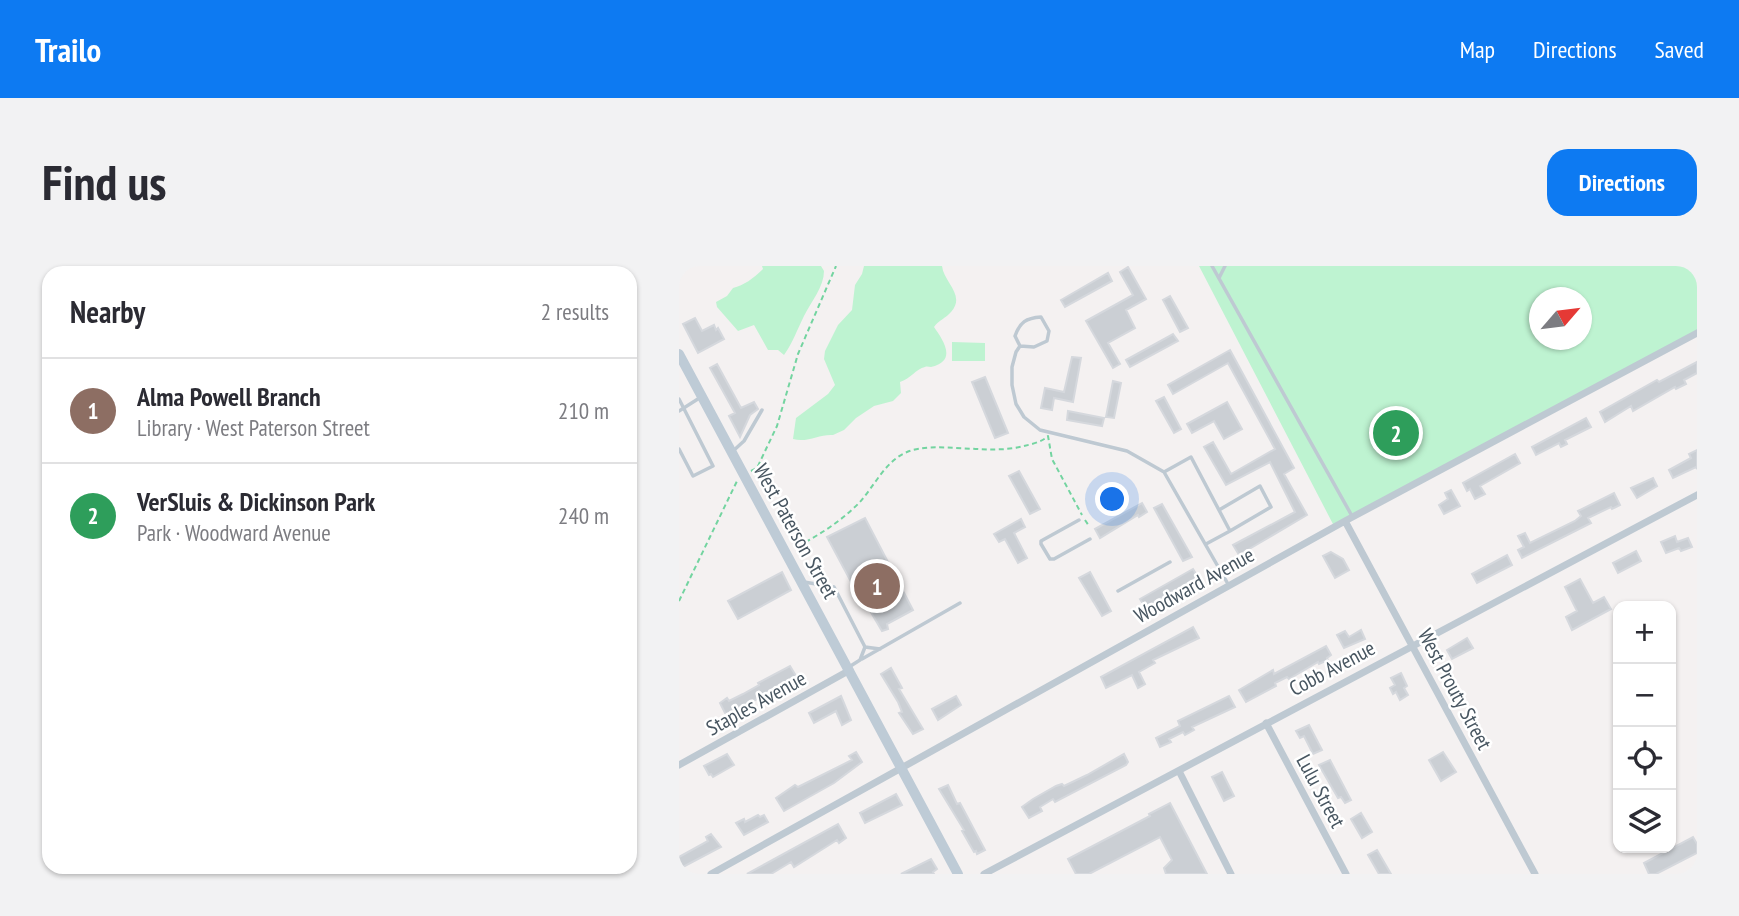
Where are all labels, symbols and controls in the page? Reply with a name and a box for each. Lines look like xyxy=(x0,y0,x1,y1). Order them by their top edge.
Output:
text: Trailo xyxy=(35,28,101,71)
text: Map xyxy=(1460,34,1495,65)
text: Directions xyxy=(1533,34,1617,65)
text: Saved xyxy=(1655,34,1704,65)
button: Directions xyxy=(1547,149,1697,216)
text: Find us xyxy=(42,150,166,214)
north arrow xyxy=(1529,287,1592,350)
text: Nearby xyxy=(70,292,145,331)
text: 2 results xyxy=(541,297,609,326)
text: Alma Powell Branch xyxy=(137,380,321,413)
text: 1 xyxy=(88,396,99,425)
text: 210 m xyxy=(558,396,609,425)
pin: 2 xyxy=(1373,407,1419,459)
text: Library · West Paterson Street xyxy=(137,413,370,442)
street label: West Paterson Street xyxy=(748,459,844,603)
your location xyxy=(1095,482,1129,516)
text: VerSluis & Dickinson Park xyxy=(137,485,375,518)
text: 2 xyxy=(88,501,99,530)
text: 240 m xyxy=(558,501,609,530)
text: Park · Woodward Avenue xyxy=(137,518,331,547)
street label: Woodward Avenue xyxy=(1129,541,1259,629)
pin: 1 xyxy=(854,560,900,612)
map controls xyxy=(1613,601,1676,853)
button: + xyxy=(1613,601,1676,664)
street label: West Prouty Street xyxy=(1412,624,1498,754)
street label: Cobb Avenue xyxy=(1284,634,1380,702)
button: − xyxy=(1613,664,1676,727)
street label: Staples Avenue xyxy=(701,665,811,741)
button: locate xyxy=(1613,727,1676,790)
street label: Lulu Street xyxy=(1290,750,1352,833)
button: layers xyxy=(1613,790,1676,853)

